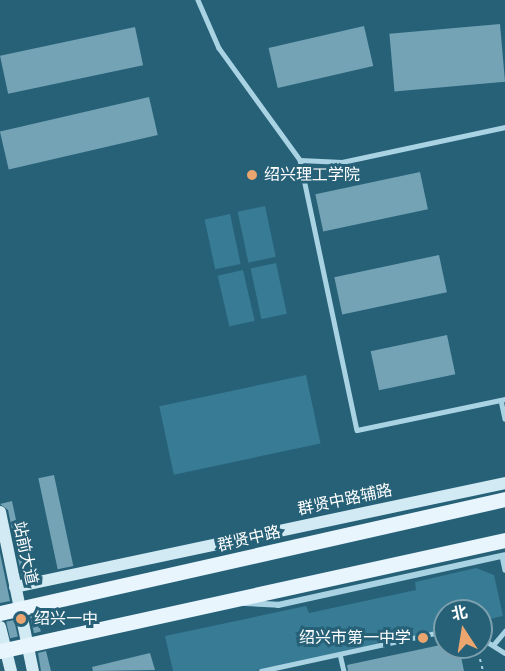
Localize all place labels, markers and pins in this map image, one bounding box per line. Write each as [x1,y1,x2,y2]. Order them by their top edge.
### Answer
place label: 绍兴理工学院 [264,165,360,185]
marker: 绍兴理工学院 [245,168,259,182]
place label: 绍兴一中 [34,609,98,629]
marker: 绍兴一中 [12,610,30,628]
place label: 绍兴市第一中学 [299,628,411,648]
marker: 绍兴市第一中学 [416,631,430,645]

